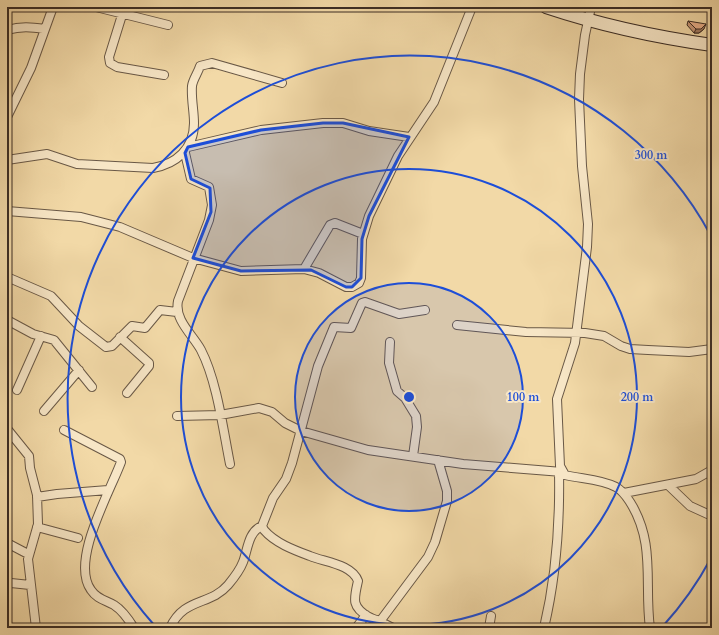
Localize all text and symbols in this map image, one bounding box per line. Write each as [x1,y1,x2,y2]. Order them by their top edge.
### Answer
text: 300 m [635,147,668,163]
text: 100 m [507,389,540,405]
text: 200 m [621,389,654,405]
centre of rings [402,390,416,404]

